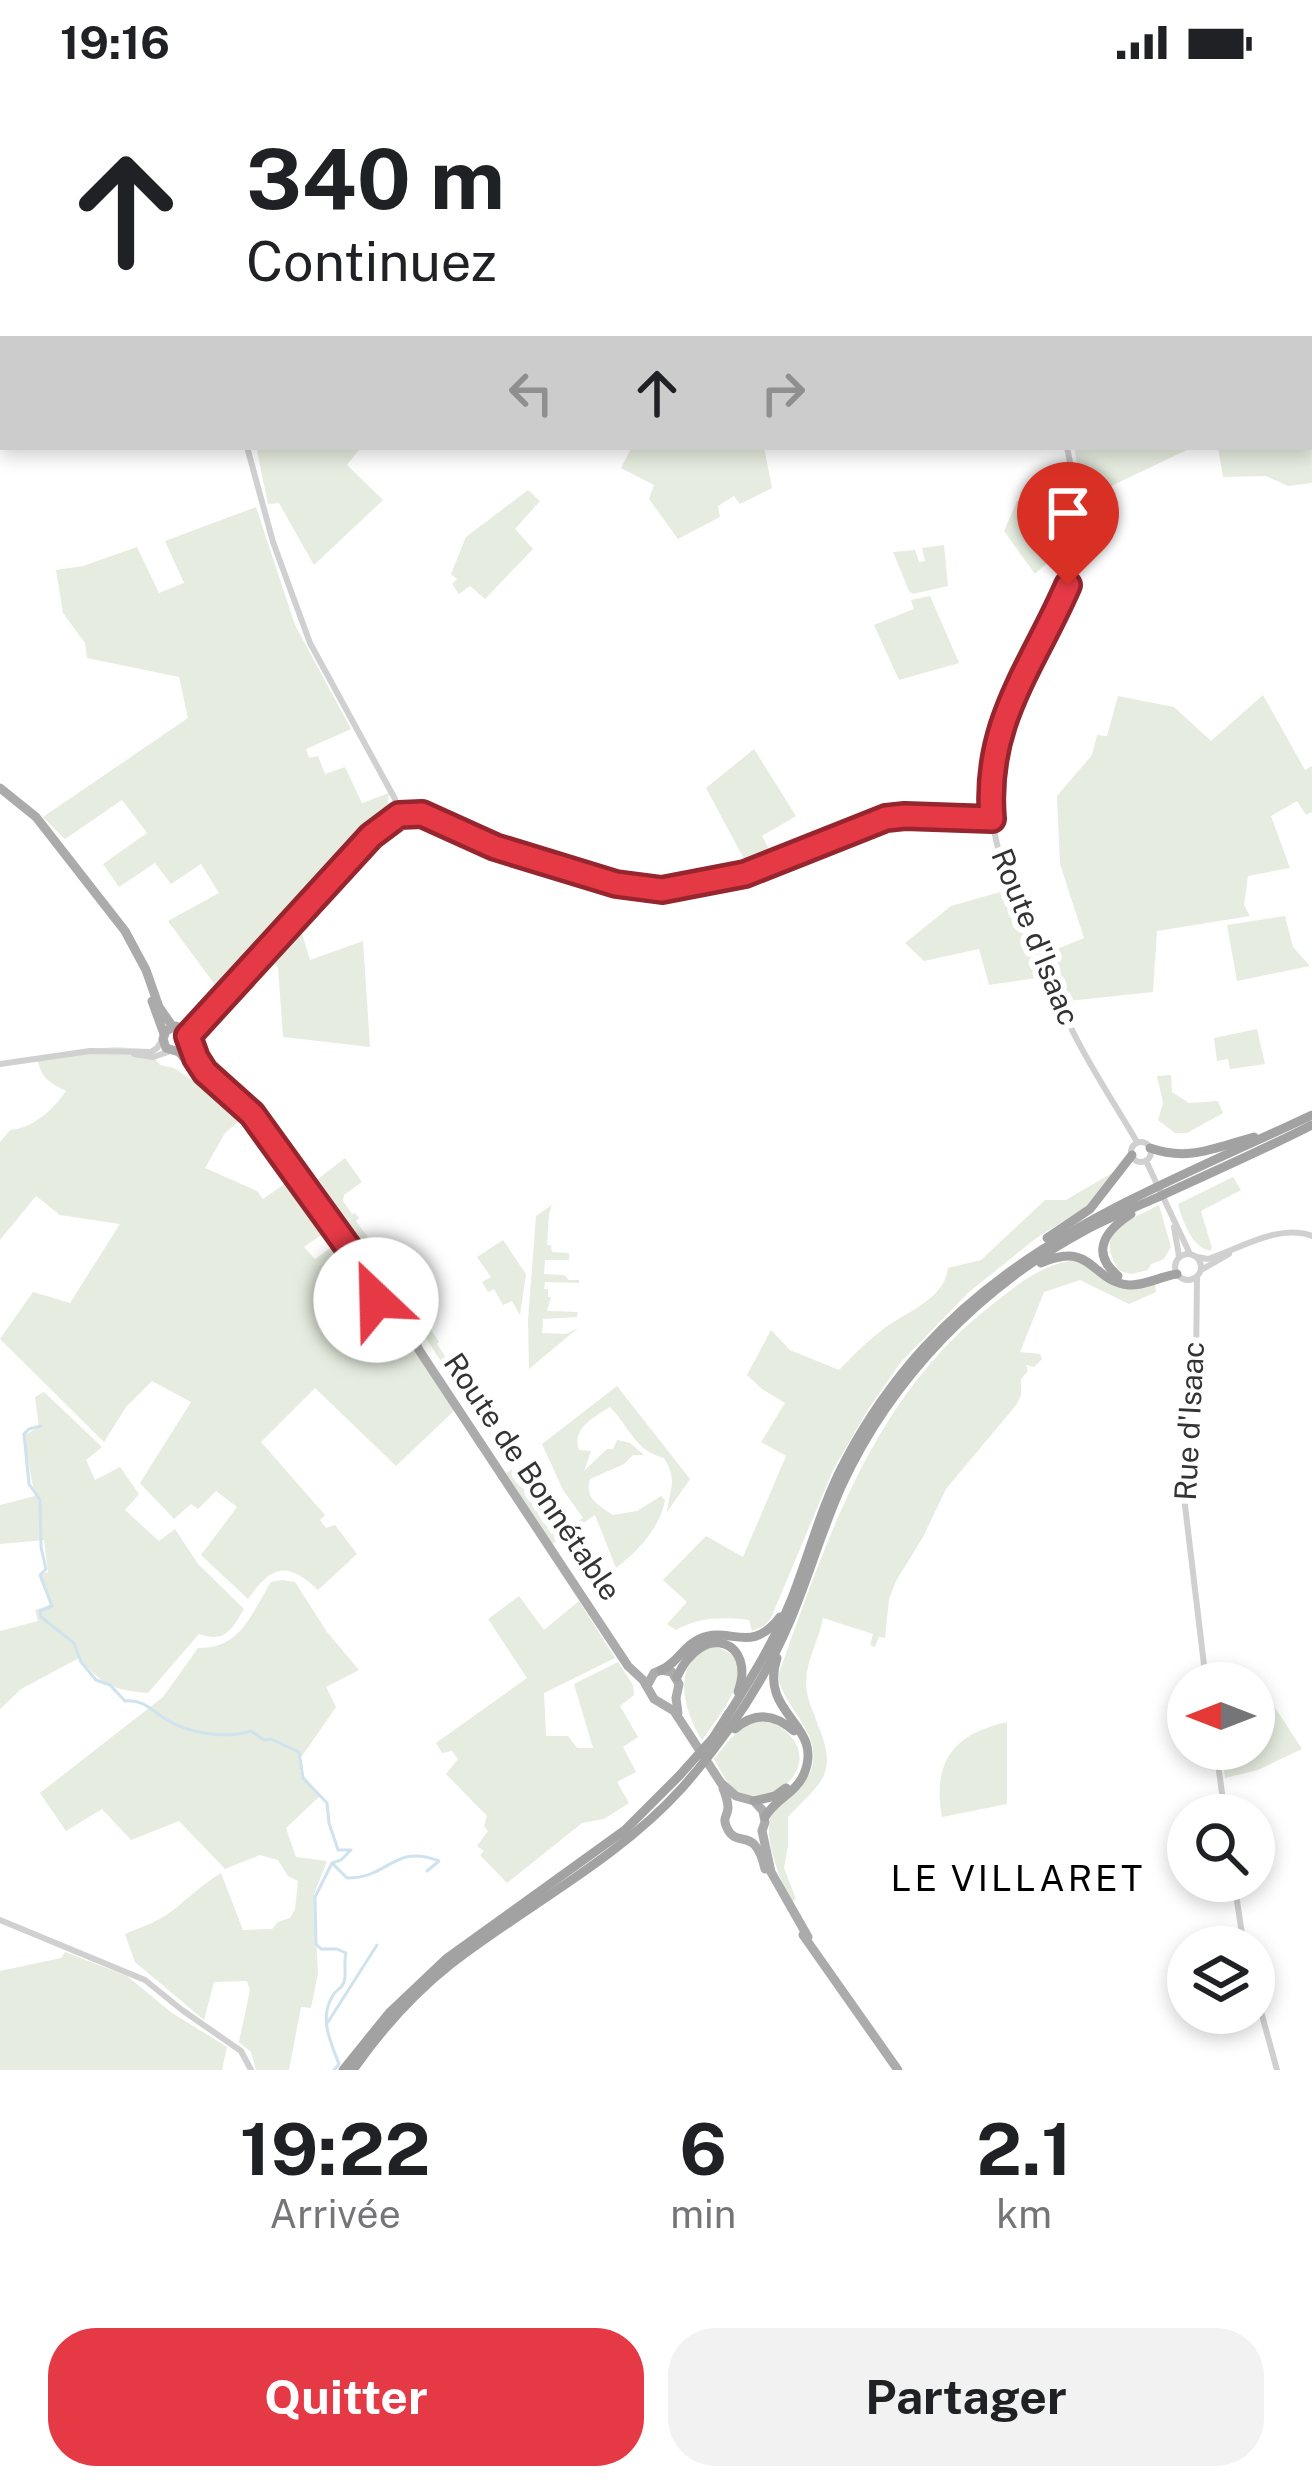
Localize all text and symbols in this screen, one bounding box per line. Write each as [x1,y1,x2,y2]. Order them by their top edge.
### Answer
text: 19:16 [60,16,170,69]
text: 340 m [246,129,505,228]
icon: ahead [48,132,204,288]
text: Continuez [246,230,497,293]
icon: left [498,360,564,426]
icon: ahead [624,360,690,426]
icon: right [750,360,816,426]
pin [1017,462,1119,585]
icon: arrive [1035,480,1101,546]
street label: Route d'Isaac [984,843,1088,1030]
position arrow [313,1237,439,1363]
street label: Rue d'Isaac [1167,1340,1211,1501]
street label: Route de Bonnétable [437,1346,629,1607]
north arrow [1167,1662,1275,1770]
map controls [1167,1662,1275,2034]
button: search [1167,1794,1275,1902]
district label: LE VILLARET [891,1857,1145,1899]
button: layers [1167,1926,1275,2034]
text: 19:22 [240,2107,430,2191]
text: 6 [680,2107,727,2191]
text: 2.1 [976,2107,1072,2191]
text: Arrivée [269,2191,401,2237]
text: min [670,2191,736,2237]
text: km [996,2191,1052,2237]
button: Quitter [48,2328,644,2466]
button: Partager [668,2328,1264,2466]

